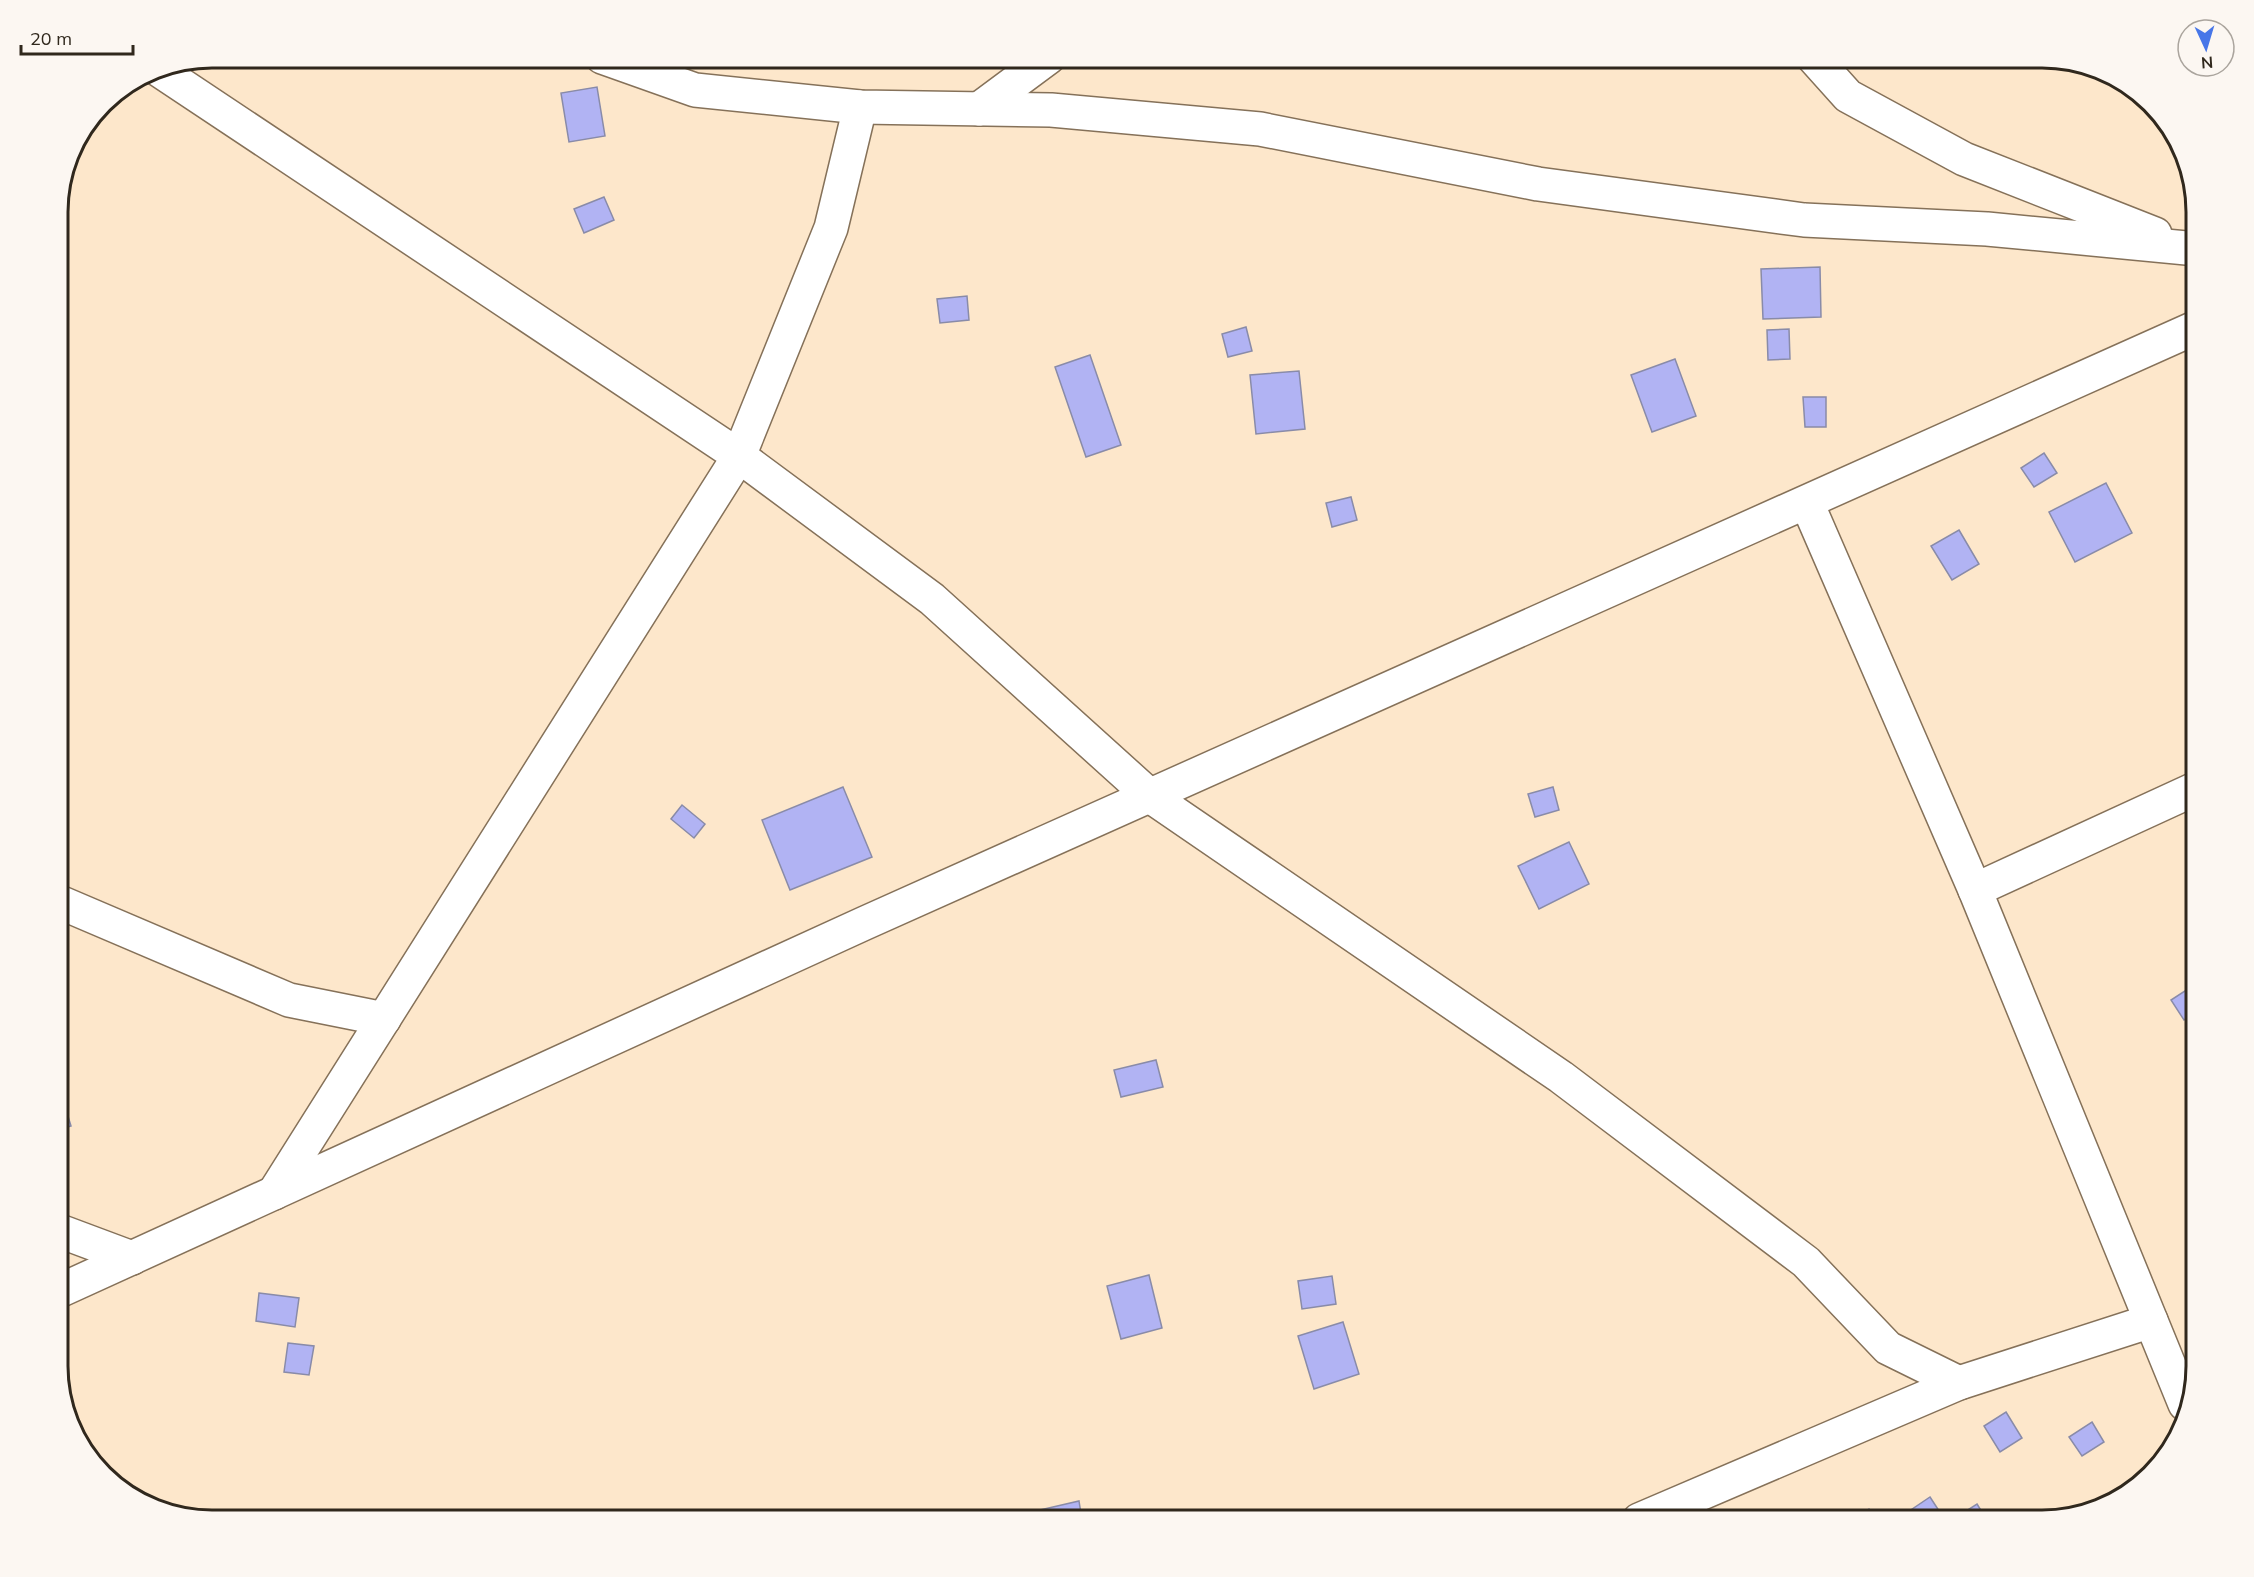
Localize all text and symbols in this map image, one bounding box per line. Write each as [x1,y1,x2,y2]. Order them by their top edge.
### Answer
scale bar [21,18,134,56]
north arrow [2176,18,2236,78]
text: 20 m [30,27,72,50]
text: N [2200,53,2214,73]

